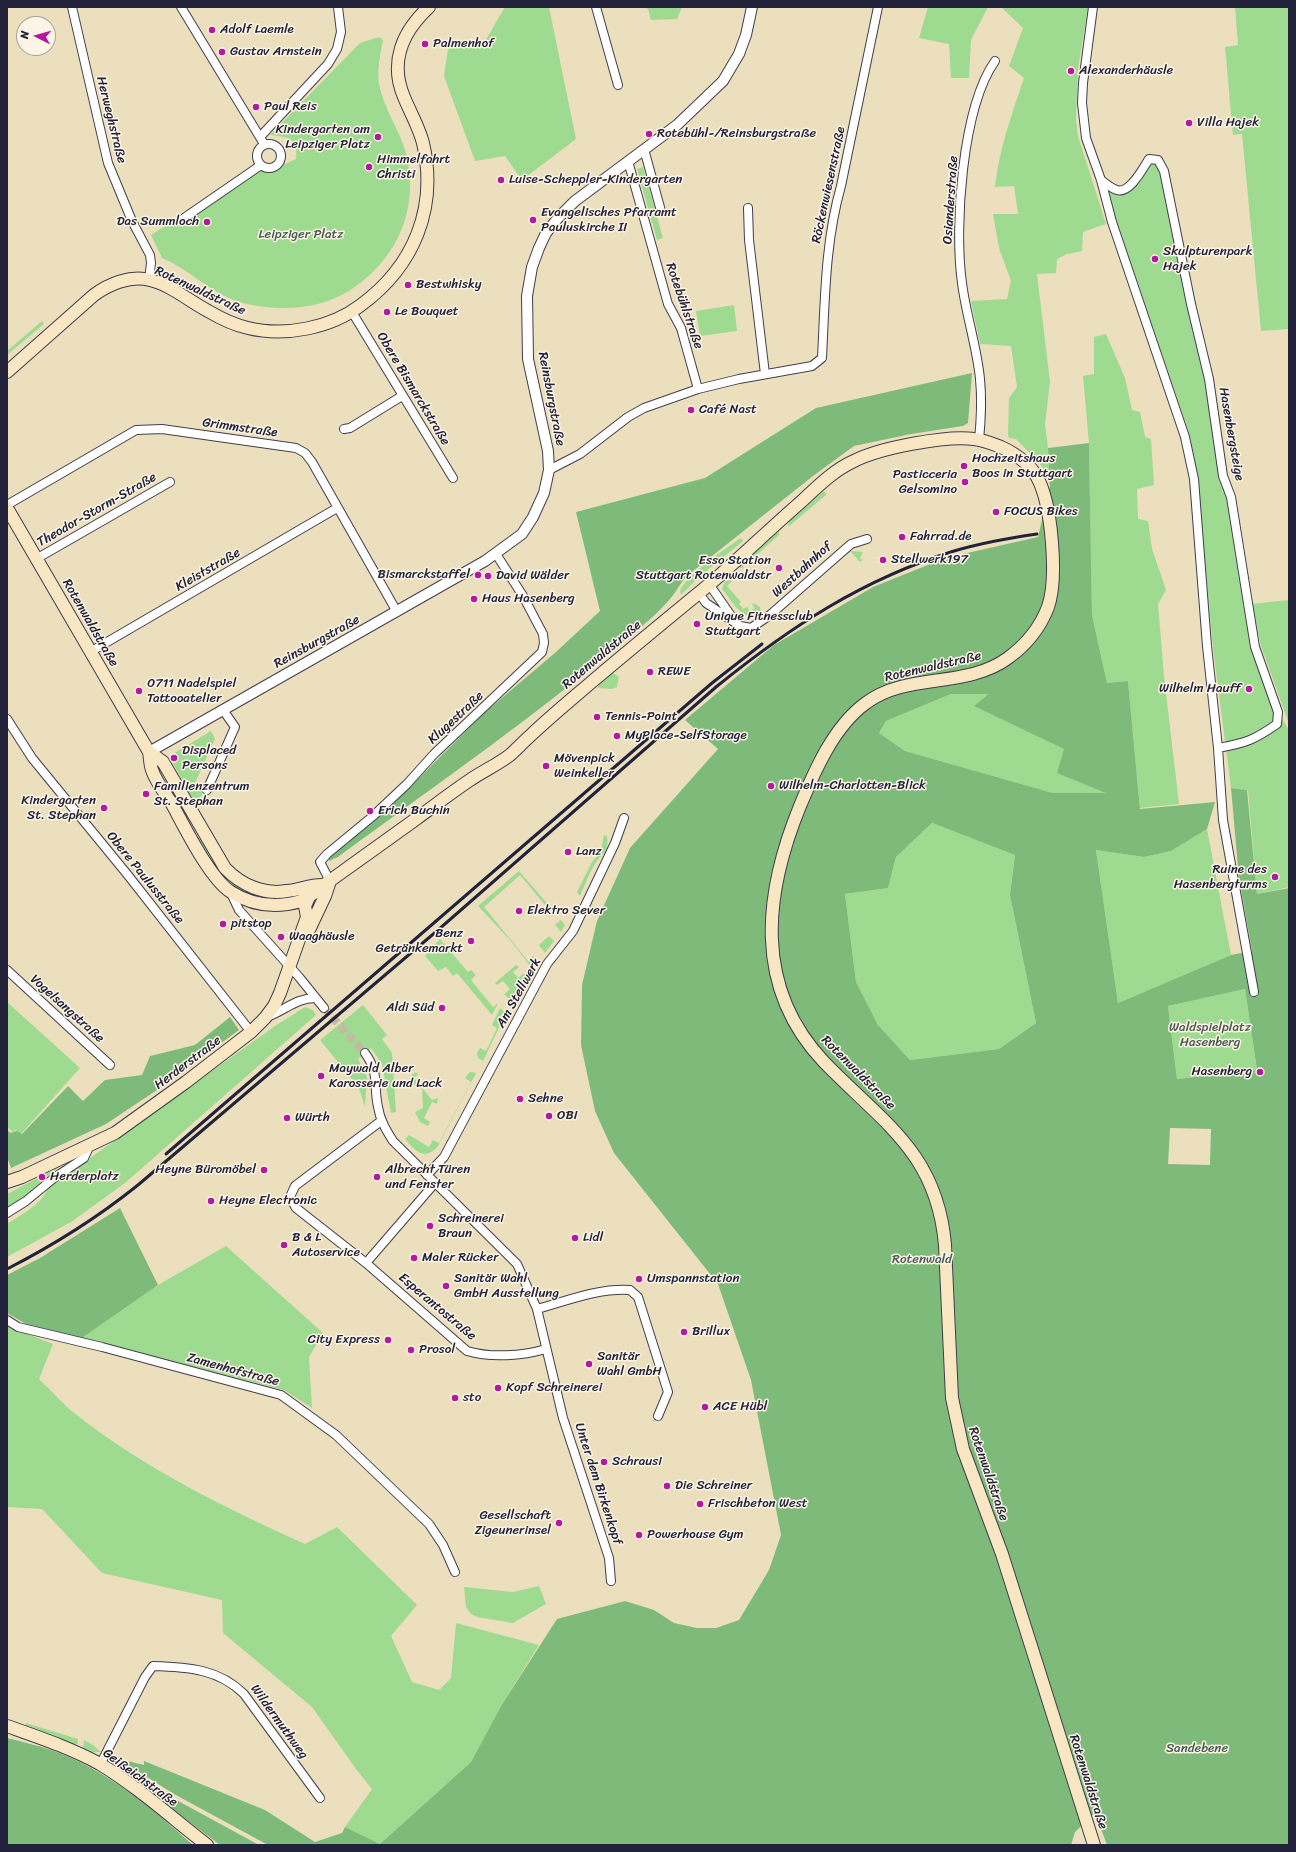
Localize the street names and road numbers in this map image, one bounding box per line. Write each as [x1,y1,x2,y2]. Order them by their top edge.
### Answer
street label: Herweghstraße [93,75,129,165]
street label: Röckenwiesenstraße [809,125,849,245]
street label: Osianderstraße [940,155,962,245]
street label: Rotebühlstraße [662,261,706,351]
street label: Rotenwaldstraße [152,263,248,319]
street label: Obere Bismarckstraße [373,330,453,448]
street label: Reinsburgstraße [534,351,568,447]
street label: Hasenbergsteige [1215,386,1247,482]
street label: Grimmstraße [201,415,279,441]
street label: Theodor-Storm-Straße [35,469,159,551]
street label: Westbahnhof [769,539,835,601]
street label: Kleiststraße [173,545,243,595]
street label: Rotenwaldstraße [59,576,121,670]
street label: Reinsburgstraße [271,612,363,672]
street label: Rotenwaldstraße [559,617,645,693]
street label: Rotenwaldstraße [883,648,983,686]
street label: Klugestraße [425,688,487,748]
street label: Obere Paulusstraße [103,829,187,927]
street label: Am Stellwerk [493,955,545,1031]
street label: Vogelsangstraße [27,972,107,1046]
street label: Herderstraße [152,1033,224,1093]
street label: Rotenwaldstraße [818,1033,898,1113]
street label: Esperantostraße [395,1270,479,1344]
street label: Zamenhofstraße [185,1350,281,1390]
street label: Unter dem Birkenkopf [571,1421,625,1547]
street label: Rotenwaldstraße [965,1425,1011,1523]
street label: Wildermuthweg [247,1682,311,1762]
street label: Rotenwaldstraße [1065,1733,1111,1831]
street label: Geißeichstraße [100,1746,180,1810]

